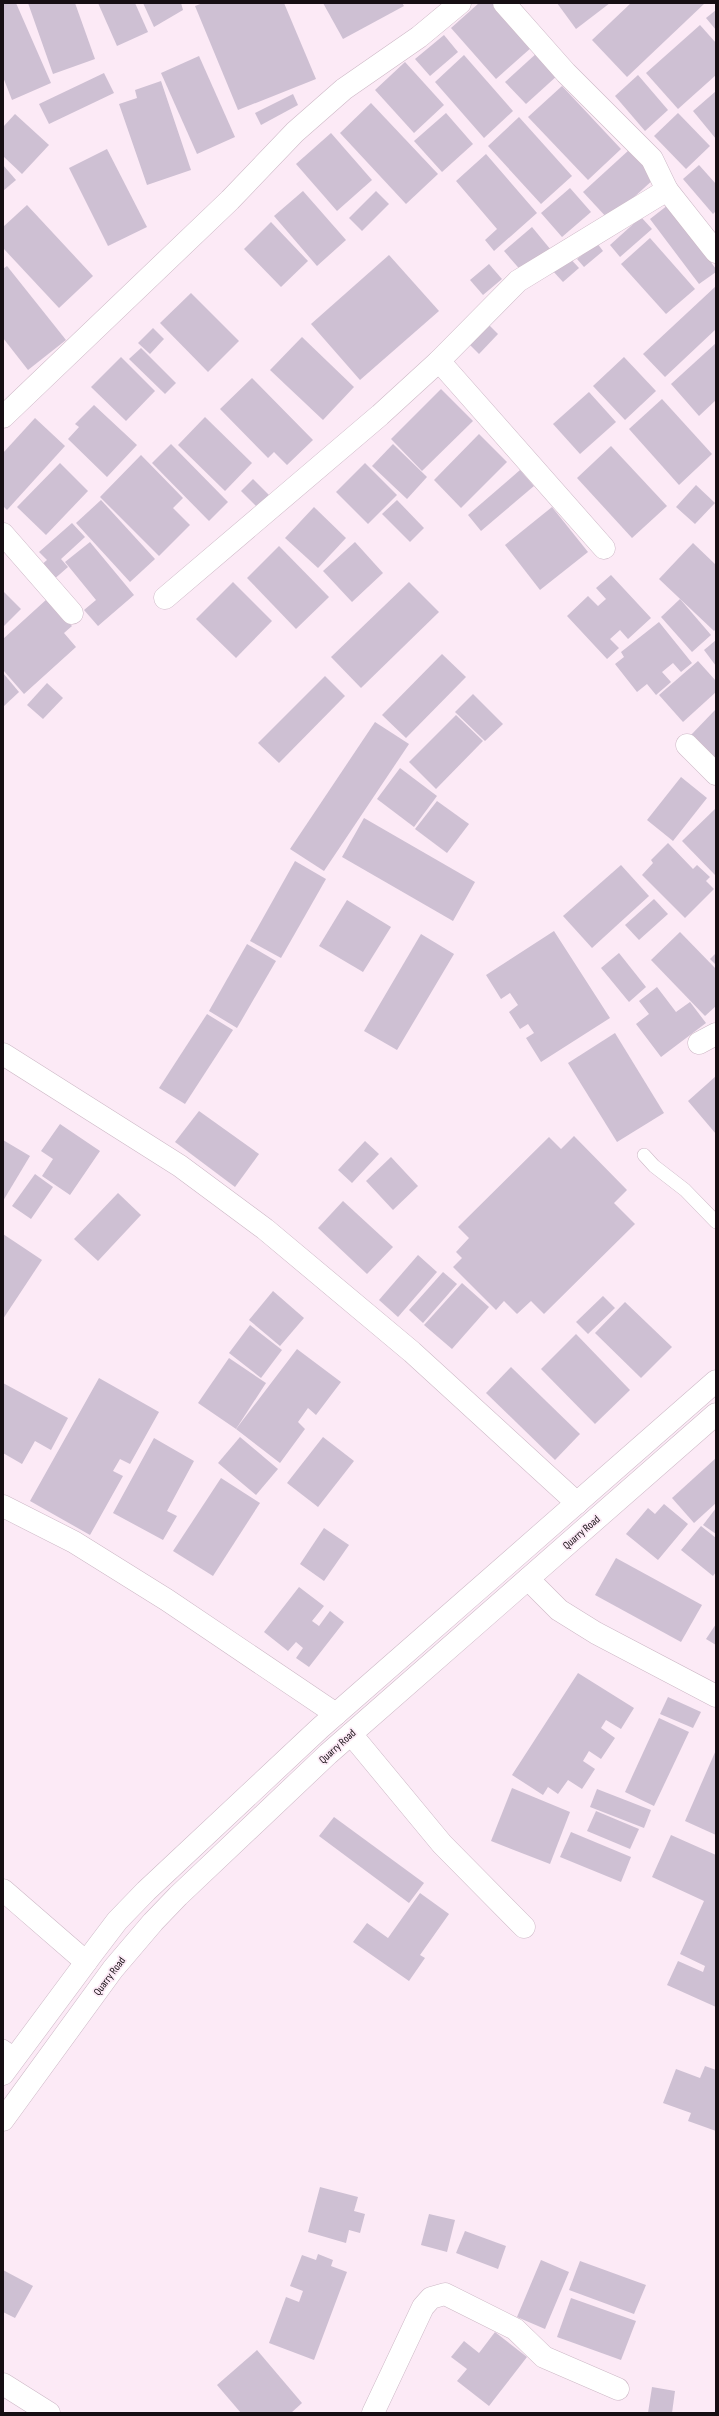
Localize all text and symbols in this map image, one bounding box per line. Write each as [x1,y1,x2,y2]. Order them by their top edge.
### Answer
street label: Quarry Road [560,1512,603,1552]
street label: Quarry Road [316,1726,359,1766]
street label: Quarry Road [91,1954,128,1998]

